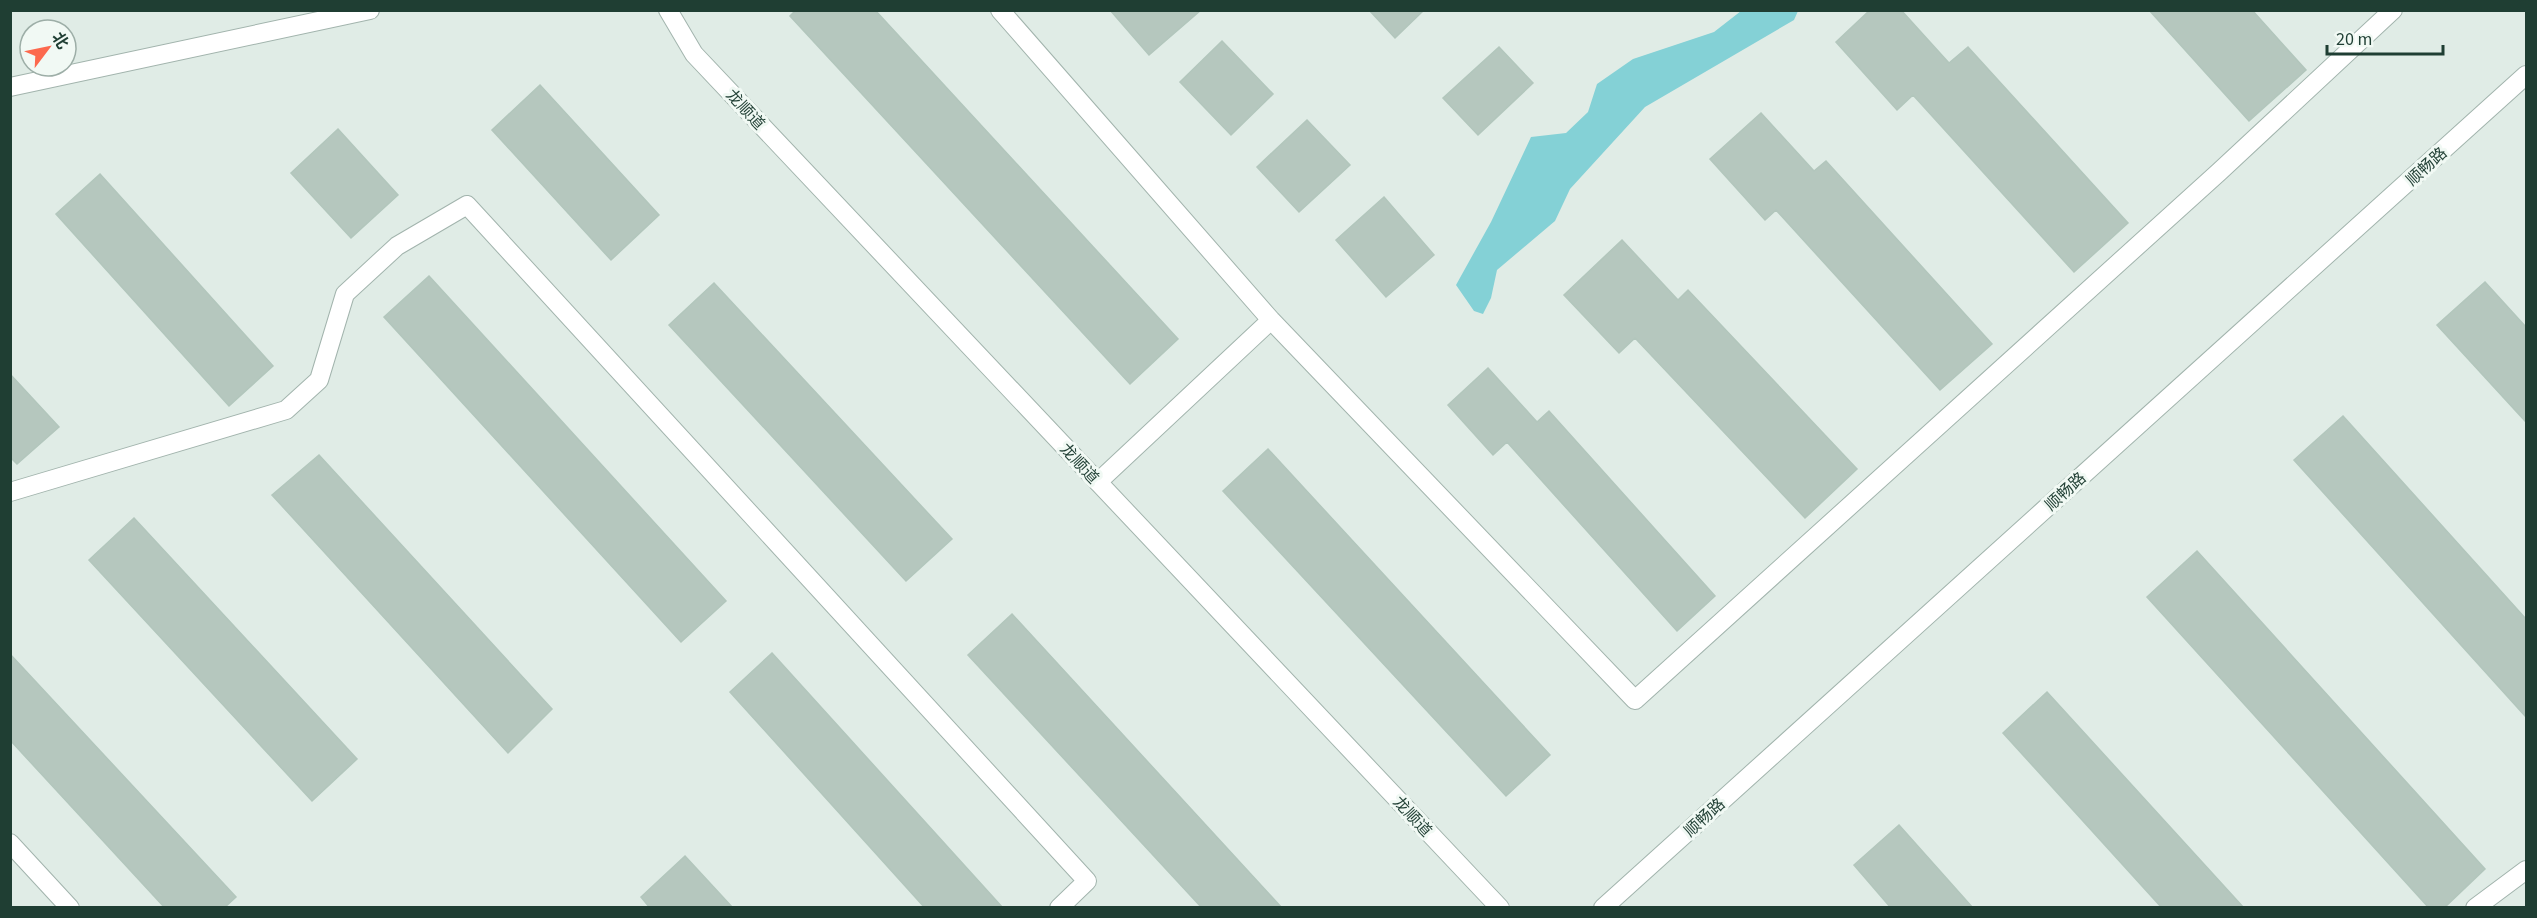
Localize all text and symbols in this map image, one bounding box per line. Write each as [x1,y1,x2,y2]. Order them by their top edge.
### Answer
north arrow [18,18,78,78]
scale bar [2327,18,2442,56]
text: 20 m [2336,27,2372,52]
text: 北 [46,28,73,53]
street label: 龙顺道 [721,85,770,135]
street label: 顺畅路 [2401,143,2452,191]
street label: 龙顺道 [1055,439,1104,489]
street label: 顺畅路 [2040,468,2091,516]
street label: 龙顺道 [1388,792,1437,842]
street label: 顺畅路 [1679,794,1730,842]

